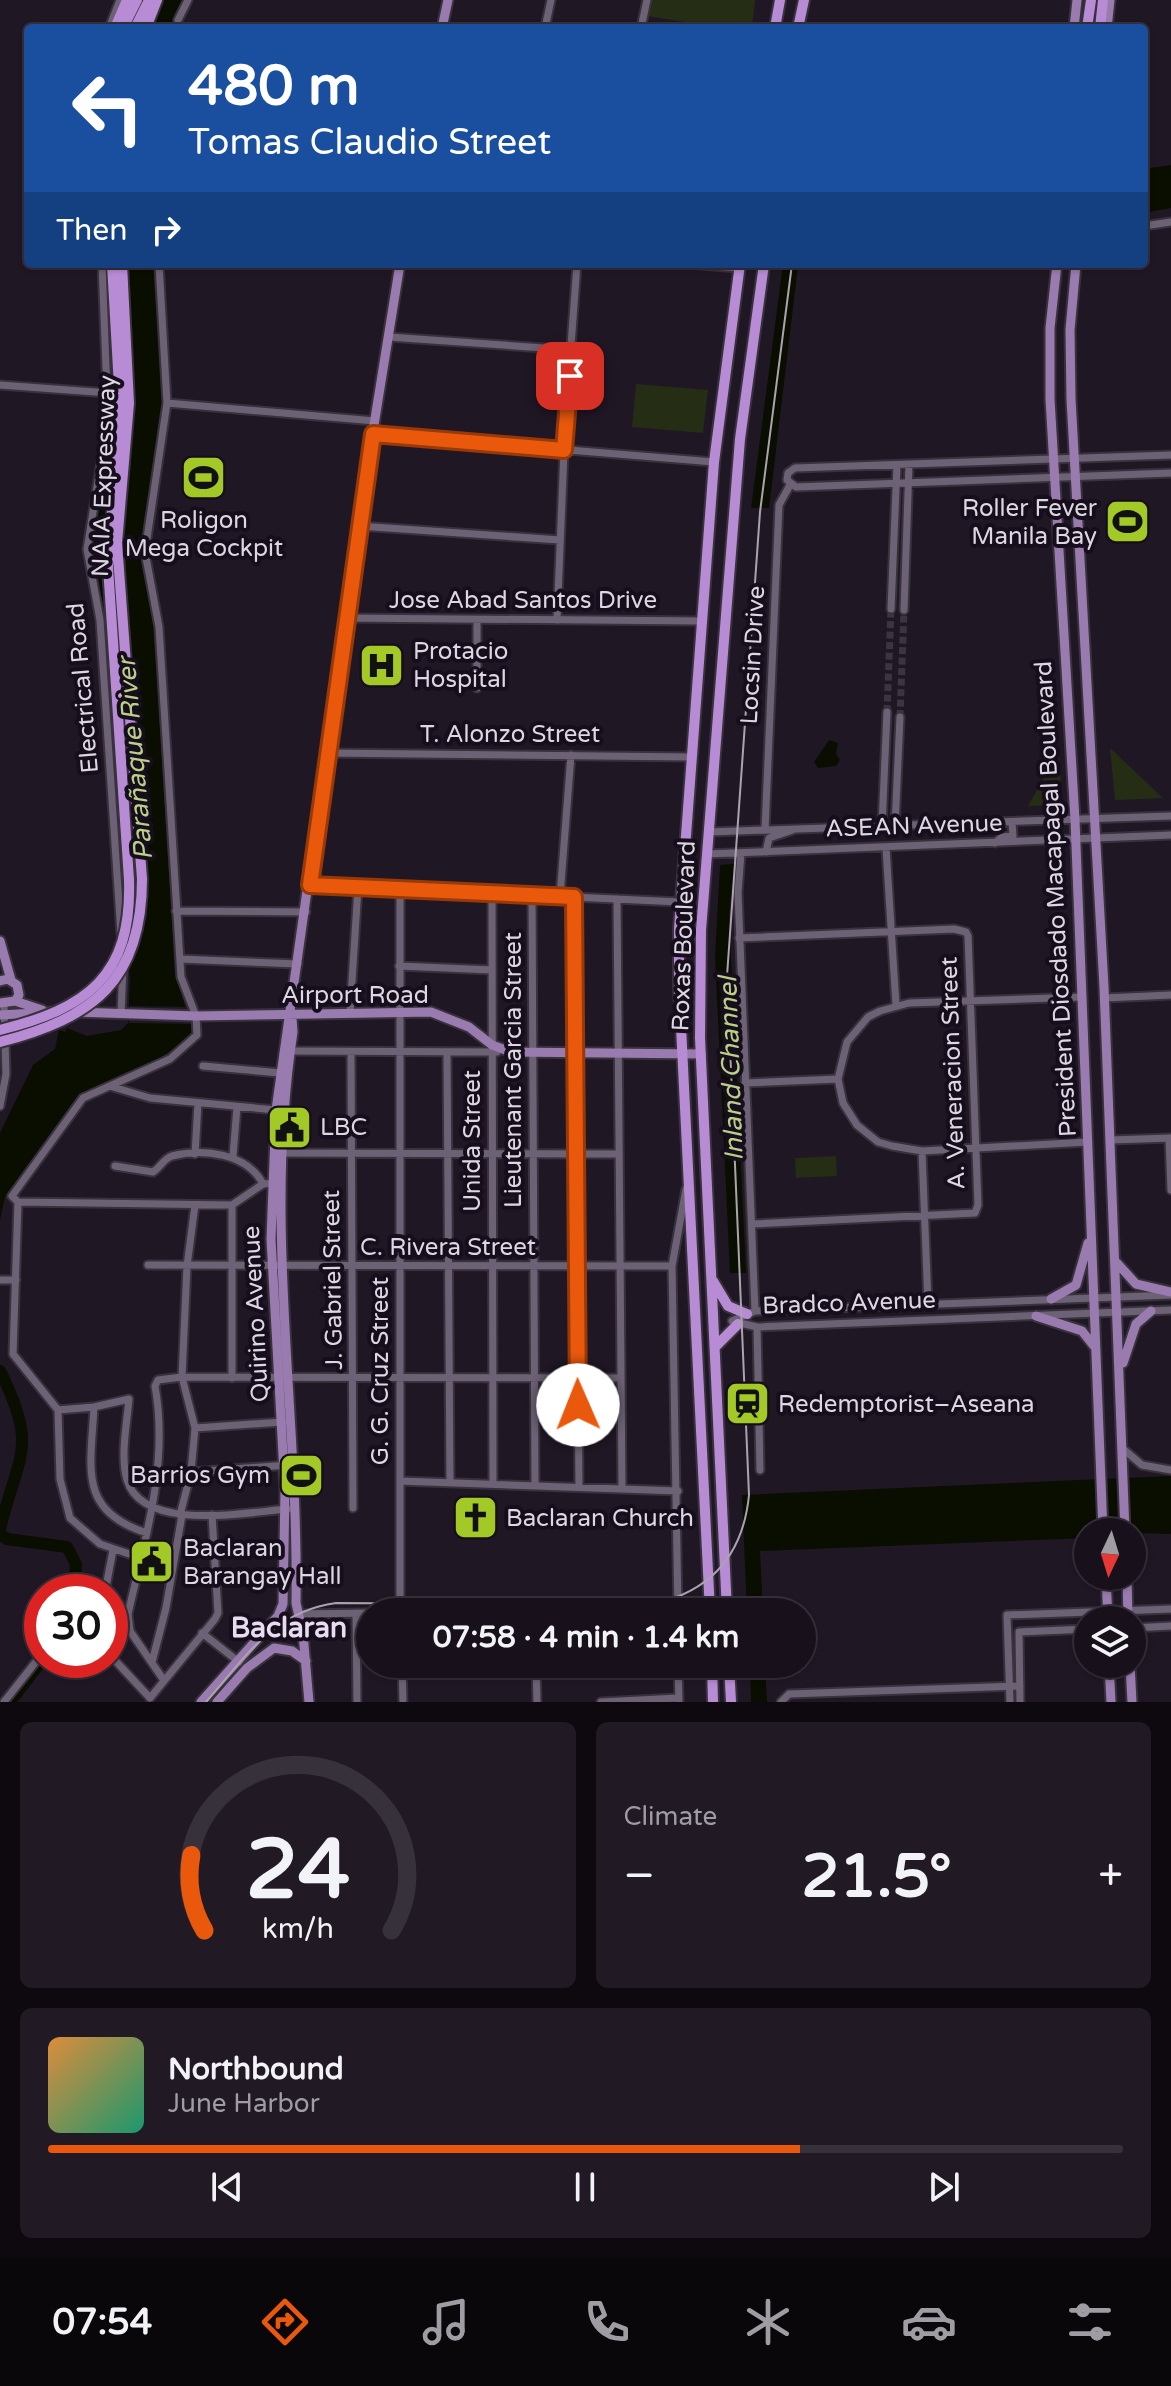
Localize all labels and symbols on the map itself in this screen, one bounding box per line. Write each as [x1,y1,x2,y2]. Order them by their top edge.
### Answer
pin [536,342,604,410]
street label: NAIA Expressway [86,374,122,577]
sports icon: Roligon Mega Cockpit [180,454,228,502]
place label: Roller Fever Manila Bay [962,494,1098,551]
sports icon: Roller Fever Manila Bay [1104,498,1152,546]
place label: Roligon Mega Cockpit [125,506,283,563]
street label: Locsin Drive [735,585,771,725]
street label: Jose Abad Santos Drive [389,586,657,615]
street label: Electrical Road [61,602,105,774]
place label: Protacio Hospital [413,637,508,694]
hospital icon: Protacio Hospital [358,641,406,689]
water label: Parañaque River [110,653,159,862]
street label: President Diosdado Macapagal Boulevard [1029,660,1083,1138]
street label: T. Alonzo Street [420,720,600,749]
street label: ASEAN Avenue [825,808,1003,844]
street label: Roxas Boulevard [666,840,702,1032]
street label: Lieutenant Garcia Street [499,932,528,1208]
street label: A. Veneracion Street [934,956,972,1190]
water label: Inland Channel [712,973,750,1162]
street label: Airport Road [281,981,429,1010]
street label: Unida Street [458,1070,487,1212]
public building icon: LBC [265,1103,313,1151]
place label: LBC [320,1113,367,1142]
street label: J. Gabriel Street [317,1190,349,1370]
street label: Quirino Avenue [237,1225,275,1403]
street label: C. Rivera Street [360,1233,536,1262]
street label: G. G. Cruz Street [366,1277,395,1465]
street label: Bradco Avenue [762,1285,936,1321]
position arrow [536,1363,620,1447]
station icon: Redemptorist–Aseana [723,1380,771,1428]
place label: Redemptorist–Aseana [778,1390,1035,1419]
sports icon: Barrios Gym [277,1451,325,1499]
place label: Barrios Gym [130,1461,270,1490]
church icon: Baclaran Church [451,1494,499,1542]
place label: Baclaran Church [506,1504,694,1533]
north arrow [1074,1518,1146,1590]
place label: Baclaran Barangay Hall [183,1534,342,1591]
public building icon: Baclaran Barangay Hall [128,1538,176,1586]
speed limit sign: 30 [24,1574,128,1678]
district label: Baclaran [231,1611,347,1645]

